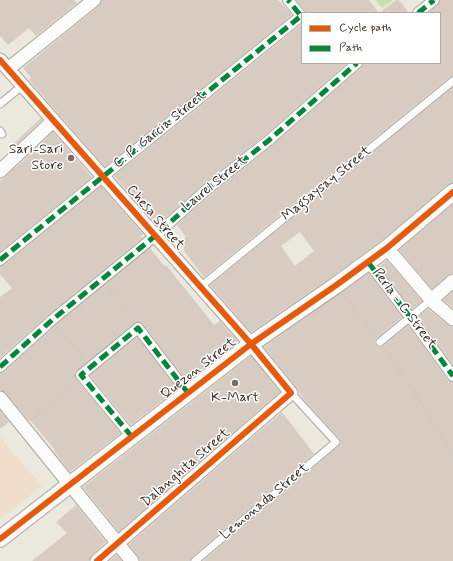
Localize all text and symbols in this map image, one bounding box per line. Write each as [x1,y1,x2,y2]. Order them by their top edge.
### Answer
legend [301,12,441,64]
text: Cycle path [339,20,391,36]
text: Path [339,40,362,56]
street label: C. P. Garcia Street [110,87,210,173]
place label: Sari-Sari Store [9,142,63,174]
street label: Magsaysay Street [279,143,375,225]
marker: Sari-Sari Store [66,153,76,163]
street label: Laurel Street [179,153,251,215]
street label: Chesa Street [122,182,188,254]
street label: Perla - C Street [368,265,440,353]
street label: Quezon Street [158,334,240,404]
marker: K-Mart [230,378,240,388]
place label: K-Mart [211,390,259,406]
street label: Dalanghita Street [138,425,234,511]
street label: Lemonada Street [217,460,313,544]

